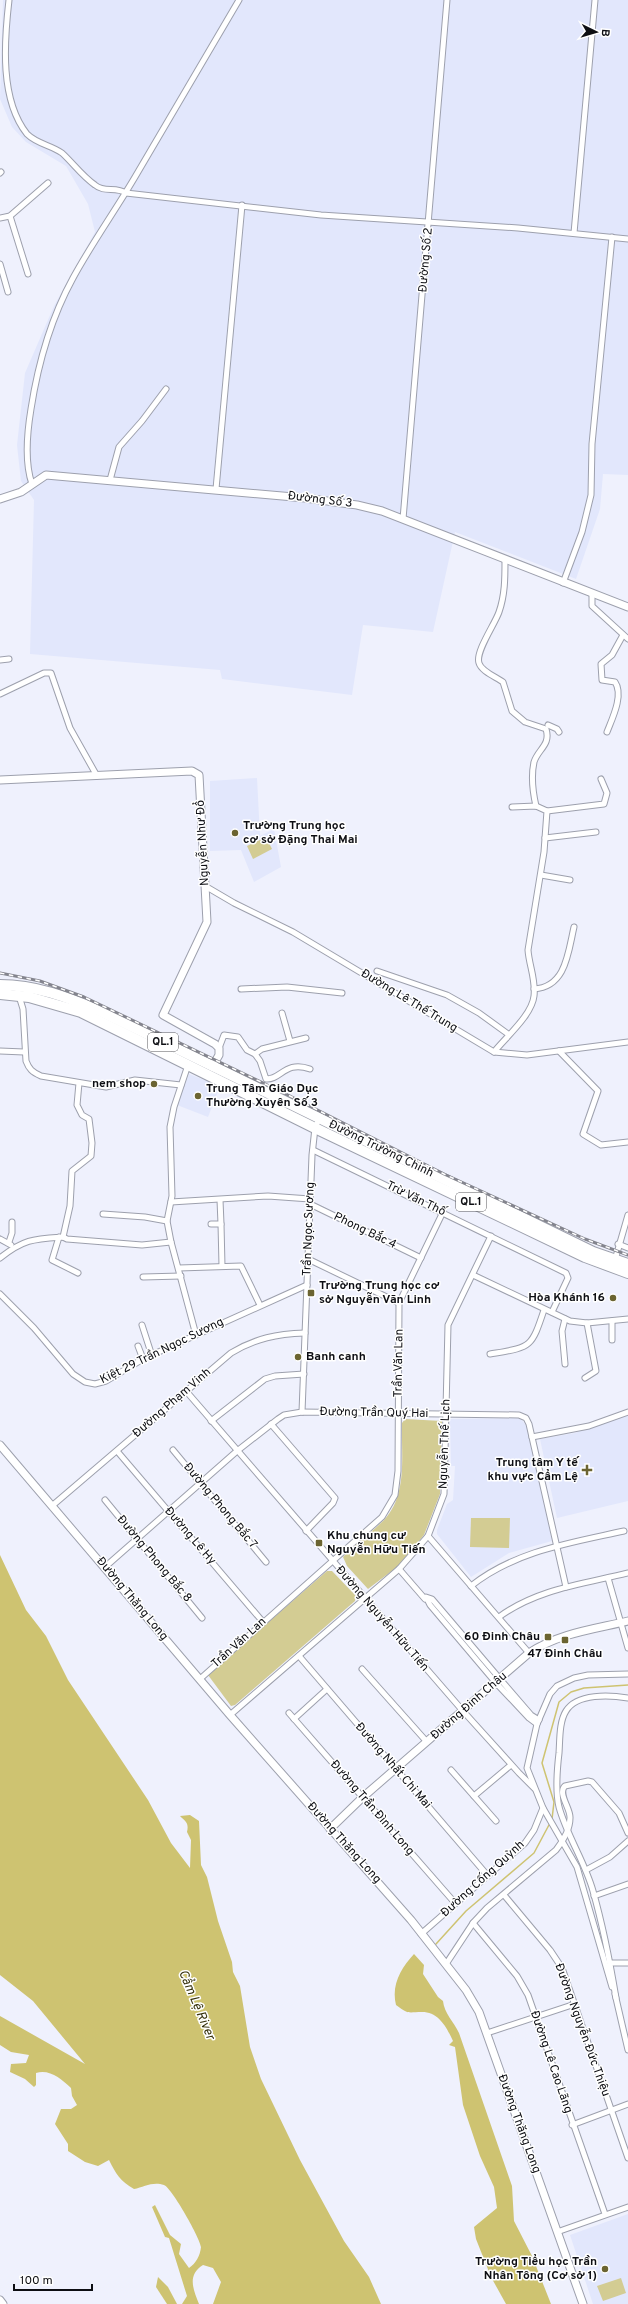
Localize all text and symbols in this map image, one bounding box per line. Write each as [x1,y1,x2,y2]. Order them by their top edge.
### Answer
north arrow [576,12,616,52]
text: B [598,28,612,37]
street label: Đường Số 2 [415,227,437,293]
street label: Đường Số 3 [287,488,353,512]
street label: Nguyễn Như Đổ [193,799,213,886]
place label: Trường Trung học cơ sở Đặng Thai Mai [243,818,358,848]
marker: Trường Trung học cơ sở Đặng Thai Mai [230,828,240,838]
street label: Đường Lê Thế Trung [358,966,460,1036]
road number: QL.1 [148,1033,178,1051]
place label: nem shop [92,1076,146,1092]
marker: nem shop [149,1079,159,1089]
place label: Trung Tâm Giáo Dục Thường Xuyên Số 3 [206,1081,319,1111]
marker: Trung Tâm Giáo Dục Thường Xuyên Số 3 [193,1091,203,1101]
street label: Đường Trường Chinh [326,1117,436,1181]
street label: Trừ Văn Thố [384,1178,450,1221]
street label: Trần Ngọc Sương [299,1182,319,1276]
road number: QL.1 [456,1193,486,1211]
street label: Phong Bắc 4 [331,1209,399,1253]
place label: Trường Trung học cơ sở Nguyễn Văn Linh [319,1278,440,1308]
marker: Trường Trung học cơ sở Nguyễn Văn Linh [306,1288,316,1298]
place label: Hòa Khánh 16 [528,1290,605,1306]
marker: Hòa Khánh 16 [608,1293,618,1303]
street label: Kiệt 29 Trần Ngọc Sương [97,1314,227,1388]
street label: Trần Văn Lan [390,1329,408,1397]
place label: Banh canh [306,1349,366,1365]
marker: Banh canh [293,1352,303,1362]
street label: Đường Phạm Vinh [129,1365,215,1441]
street label: Nguyễn Thế Lịch [435,1399,455,1489]
street label: Đường Trần Quý Hai [319,1404,429,1422]
place label: Trung tâm Y tế khu vực Cẩm Lệ [488,1455,580,1485]
street label: Đường Phong Bắc 7 [179,1460,261,1552]
marker: Trung tâm Y tế khu vực Cẩm Lệ [581,1464,593,1476]
street label: Đường Lê Hy [160,1504,220,1568]
street label: Đường Phong Bắc 8 [113,1512,195,1606]
place label: Khu chung cư Nguyễn Hữu Tiến [327,1528,426,1558]
marker: Khu chung cư Nguyễn Hữu Tiến [314,1538,324,1548]
street label: Đường Thăng Long [92,1554,172,1644]
street label: Đường Nguyễn Hữu Tiến [332,1563,432,1675]
street label: Trần Văn Lan [208,1614,270,1672]
place label: 60 Đinh Châu [464,1629,540,1645]
marker: 60 Đinh Châu [543,1632,553,1642]
marker: 47 Đinh Châu [560,1635,570,1645]
place label: 47 Đinh Châu [528,1646,602,1662]
street label: Đường Đinh Châu [427,1668,511,1744]
street label: Đường Nhất Chi Mai [351,1720,435,1812]
street label: Đường Trần Đình Long [326,1757,418,1859]
street label: Đường Thăng Long [303,1799,385,1887]
street label: Đường Cống Quỳnh [438,1837,528,1921]
street label: Đường Nguyễn Đức Thiệu [550,1961,614,2099]
water label: Cẩm Lệ River [174,1967,220,2043]
street label: Đường Lê Cao Lãng [526,2009,576,2115]
street label: Đường Thăng Long [494,2072,544,2176]
place label: Trường Tiểu học Trần Nhân Tông (Cơ sở 1) [475,2254,597,2284]
marker: Trường Tiểu học Trần Nhân Tông (Cơ sở 1) [600,2264,610,2274]
scale bar [14,2266,92,2292]
text: 100 m [20,2273,53,2289]

